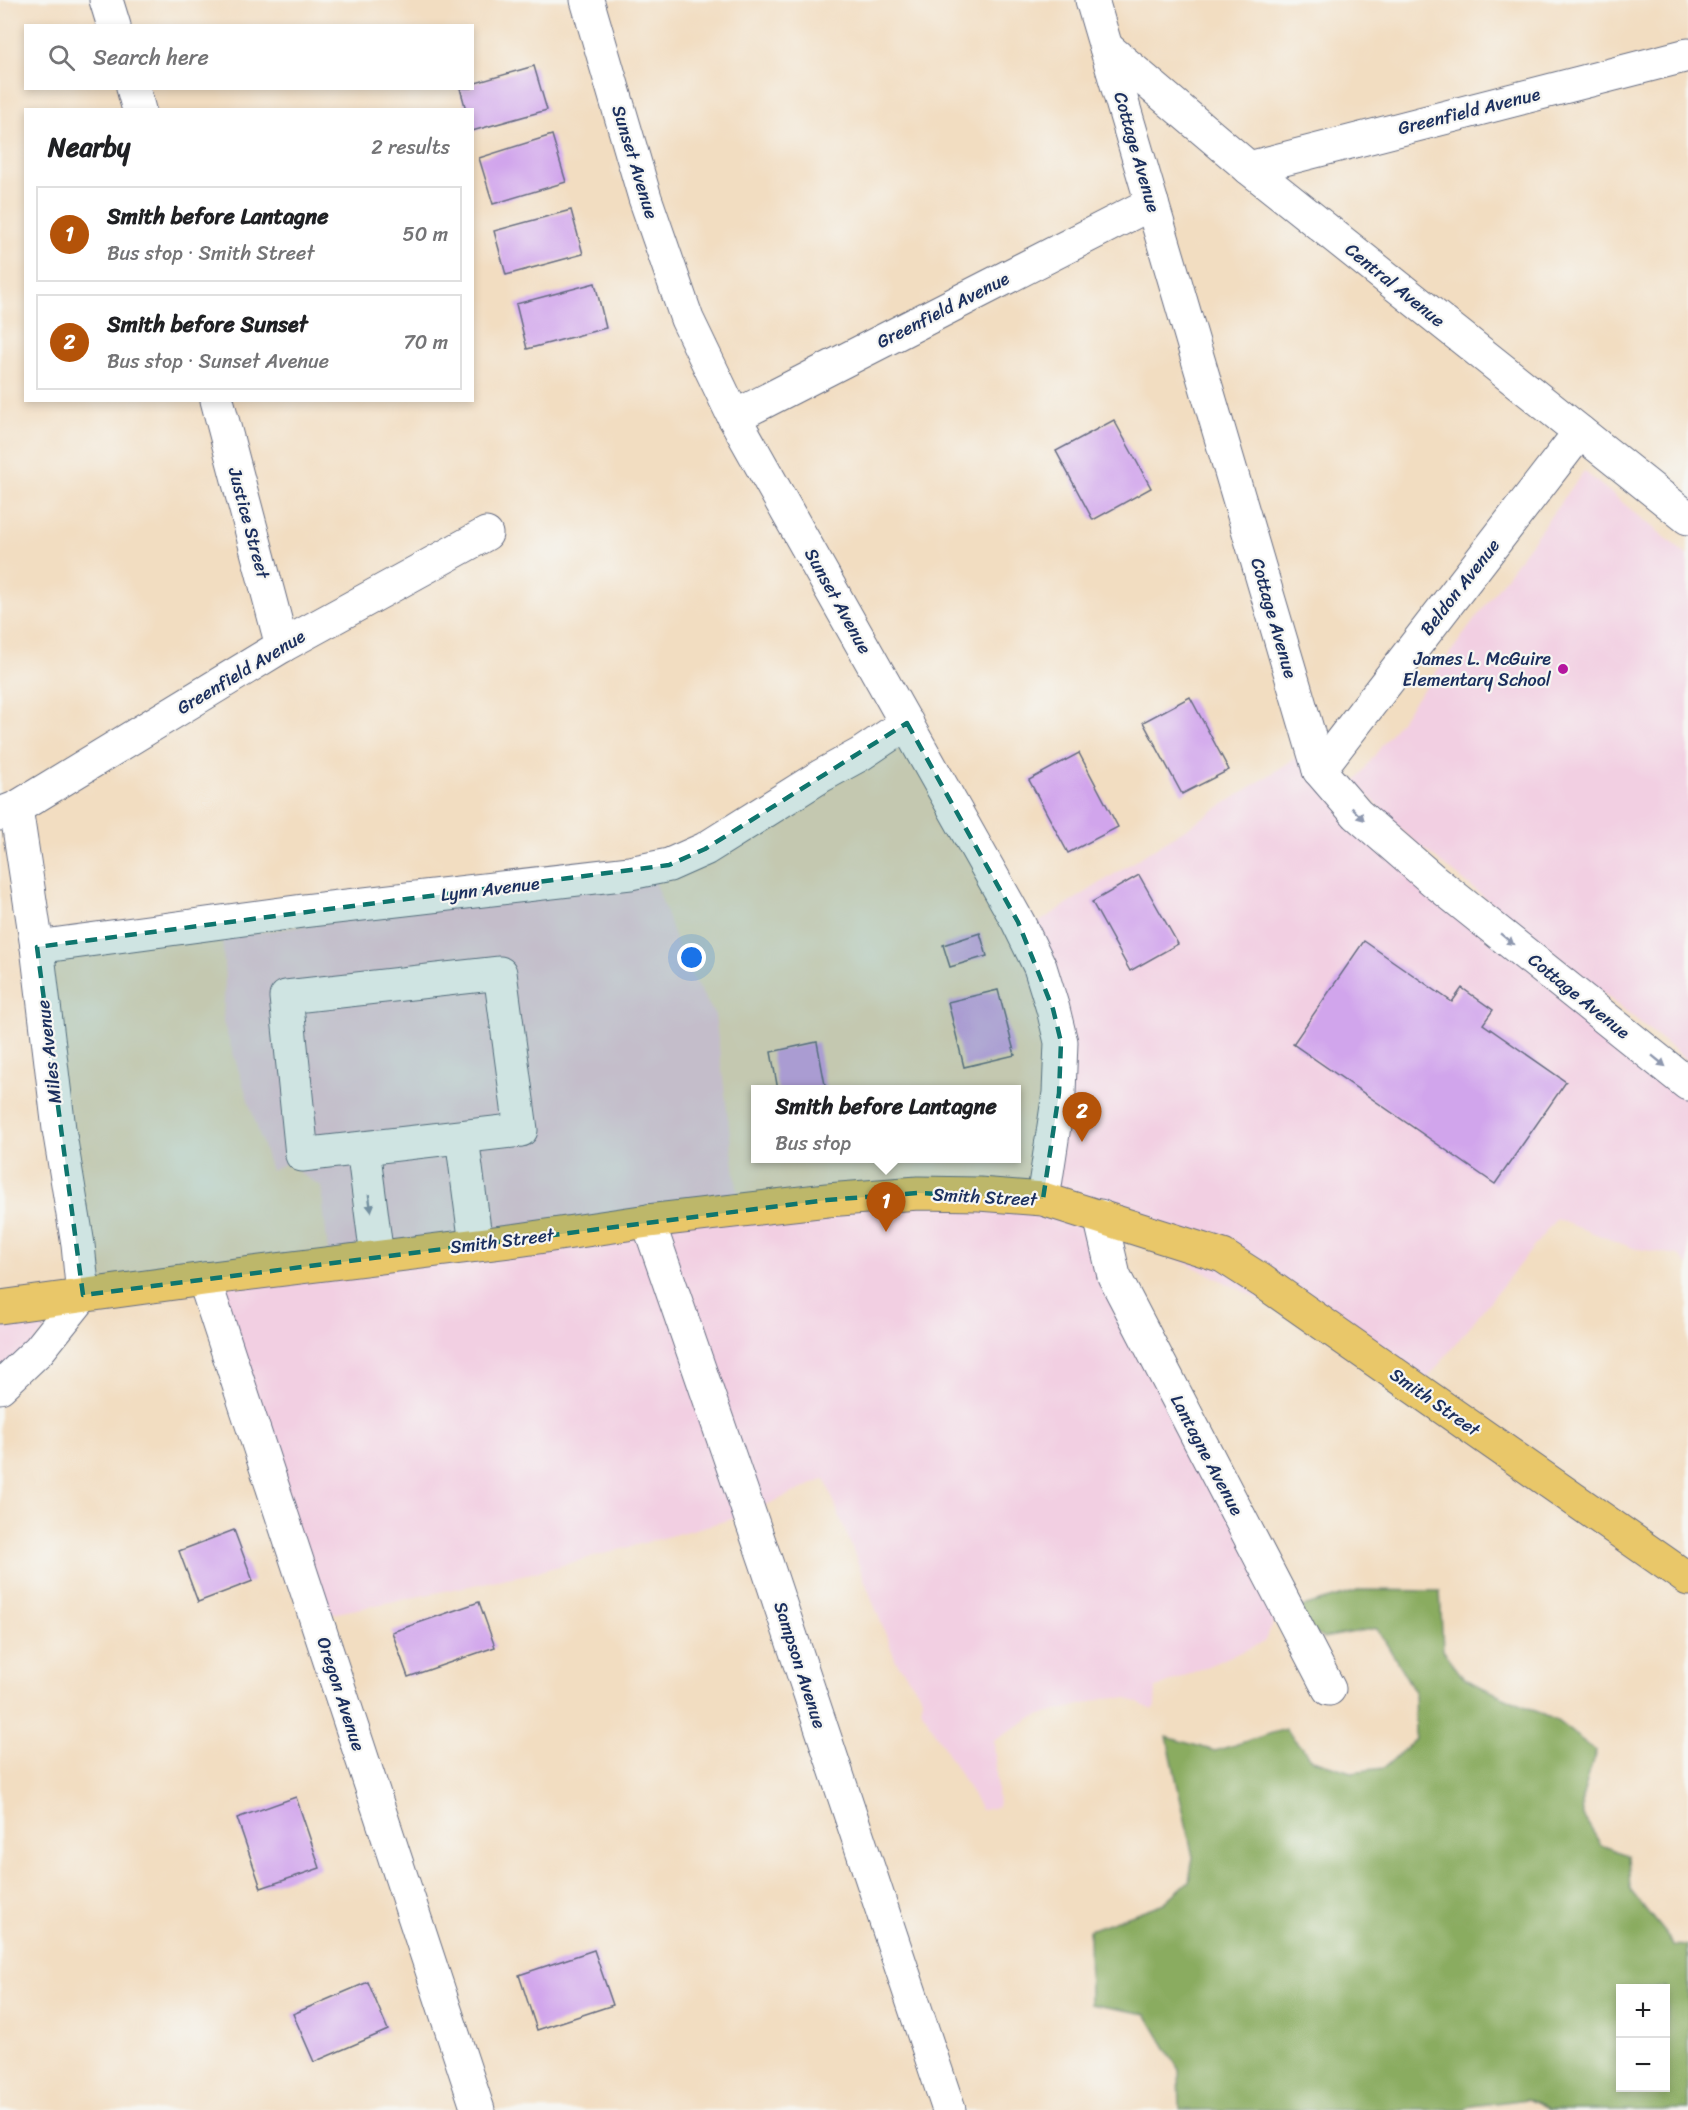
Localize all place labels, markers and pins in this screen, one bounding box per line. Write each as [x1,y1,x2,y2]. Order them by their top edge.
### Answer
place label: James L. McGuire Elementary School [1402,643,1552,696]
marker: James L. McGuire Elementary School [1556,662,1570,676]
pin: 2 [1062,1092,1102,1142]
pin: 1 [866,1182,906,1232]

